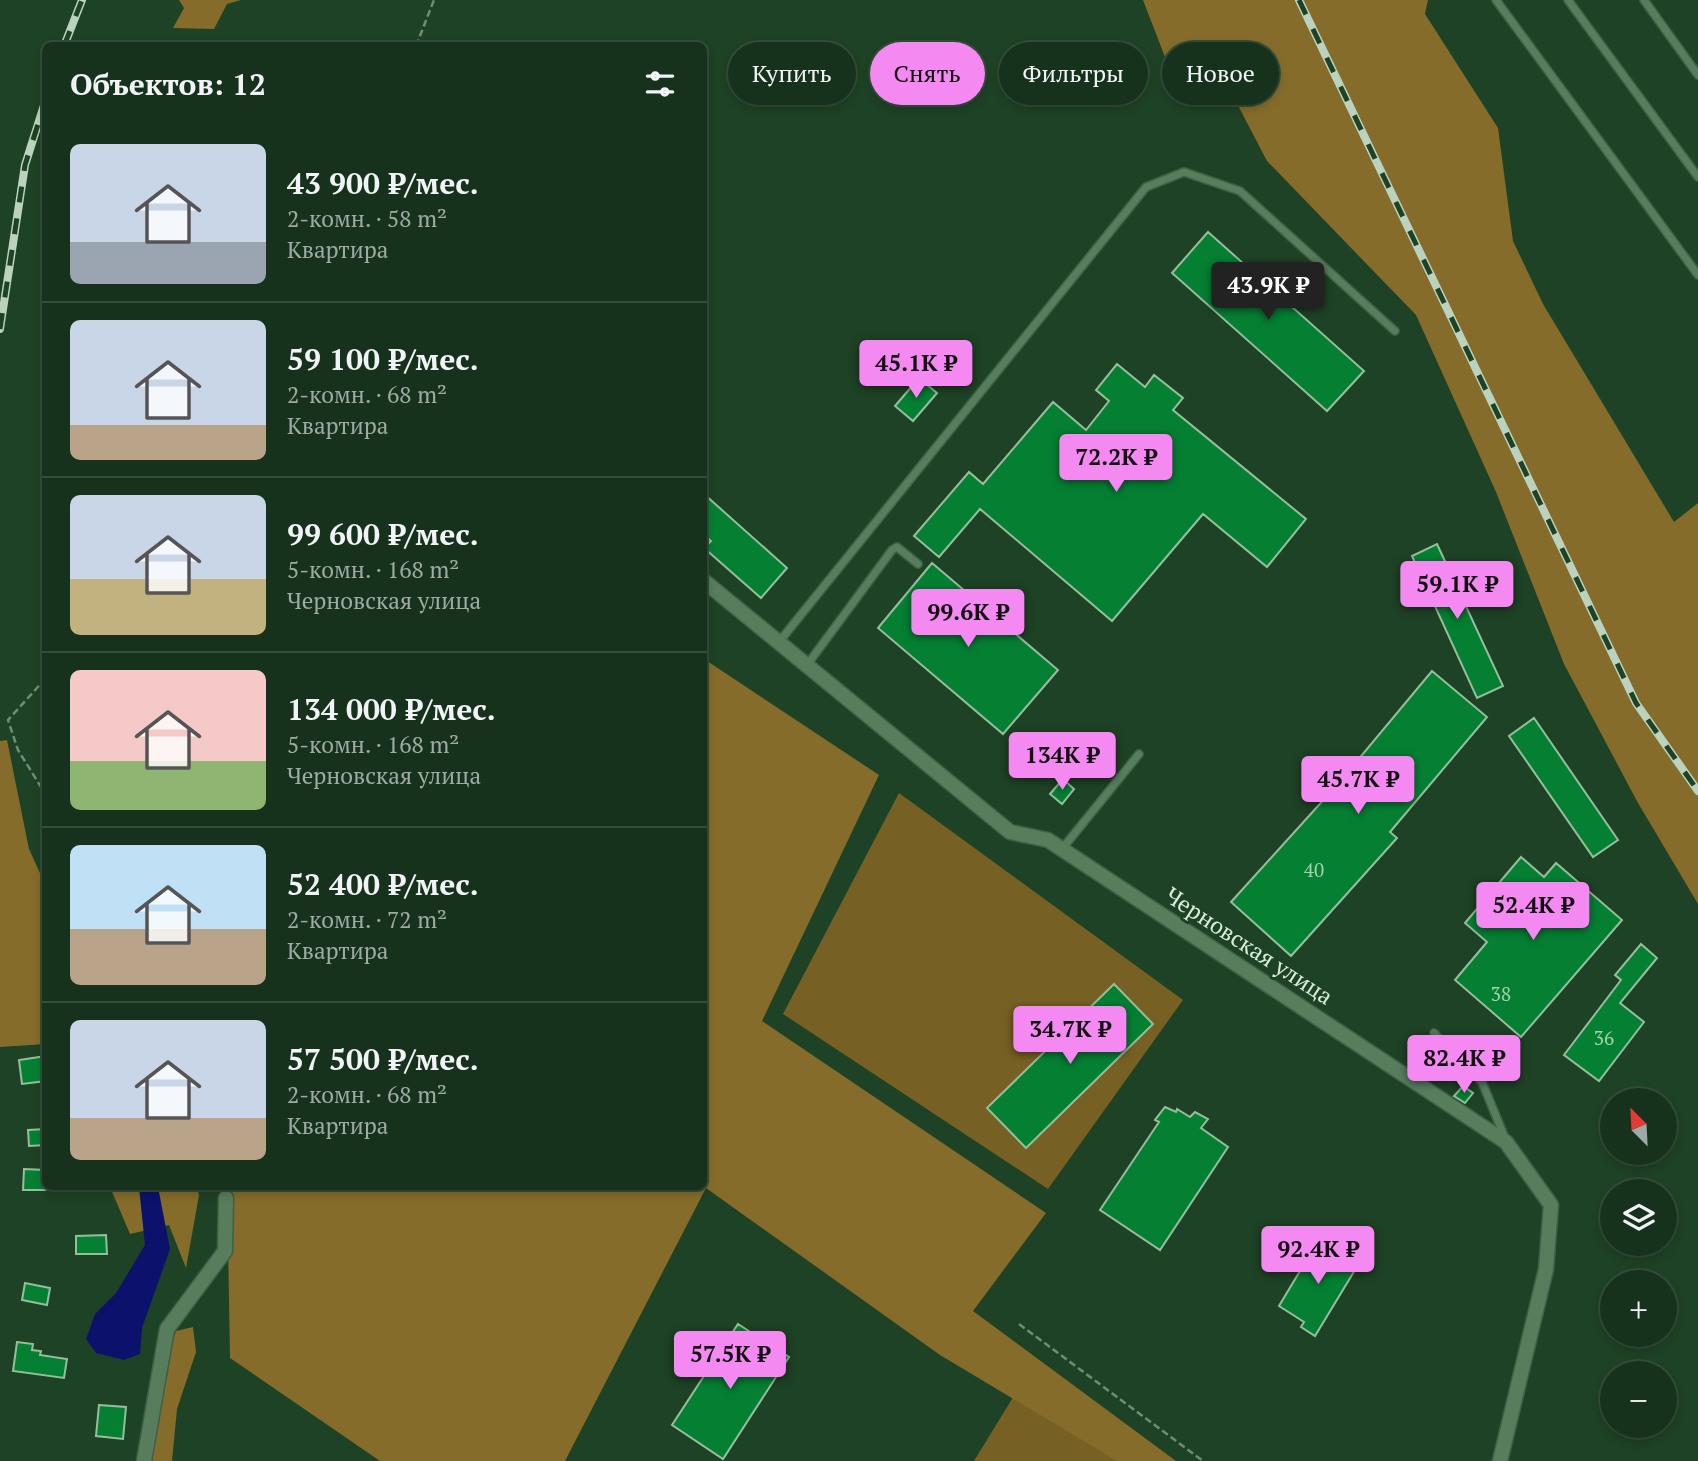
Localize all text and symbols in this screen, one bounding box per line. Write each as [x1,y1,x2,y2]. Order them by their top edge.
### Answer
chip: Купить [728,42,856,105]
chip: Снять [870,42,985,105]
chip: Фильтры [999,42,1148,105]
chip: Новое [1162,42,1279,105]
text: Объектов: 12 [70,64,266,104]
icon: filters [641,65,679,103]
text: 43 900 ₽/мес. [287,163,479,203]
icon: home [126,172,210,256]
text: 2-комн. · 58 m² [287,203,447,234]
text: Квартира [287,234,388,265]
pin: 43.9K ₽ [1203,262,1333,322]
text: 43.9K ₽ [1227,269,1309,300]
text: 59 100 ₽/мес. [287,339,479,379]
pin: 45.1K ₽ [851,340,981,400]
text: 45.1K ₽ [875,347,957,378]
icon: home [126,348,210,432]
text: 2-комн. · 68 m² [287,379,447,410]
text: Квартира [287,410,388,441]
pin: 72.2K ₽ [1051,434,1181,494]
text: 72.2K ₽ [1075,441,1157,472]
text: 99 600 ₽/мес. [287,514,479,554]
icon: home [126,523,210,607]
text: 5-комн. · 168 m² [287,554,459,585]
pin: 59.1K ₽ [1392,562,1522,621]
text: 59.1K ₽ [1416,568,1498,599]
text: Черновская улица [287,585,481,616]
pin: 99.6K ₽ [903,590,1033,649]
text: 99.6K ₽ [927,596,1009,627]
text: 134 000 ₽/мес. [287,689,496,729]
icon: home [126,698,210,782]
text: 5-комн. · 168 m² [287,729,459,760]
pin: 134K ₽ [1005,732,1119,792]
text: 134K ₽ [1025,739,1099,770]
pin: 45.7K ₽ [1293,756,1423,816]
text: Черновская улица [287,760,481,791]
text: 45.7K ₽ [1317,763,1399,794]
house number: 40 [1304,857,1324,882]
text: 52 400 ₽/мес. [287,864,479,904]
icon: home [126,873,210,957]
street label: Черновская улица [1159,880,1339,1012]
pin: 52.4K ₽ [1468,883,1598,942]
text: 52.4K ₽ [1492,889,1574,920]
text: 2-комн. · 72 m² [287,904,447,935]
text: Квартира [287,935,388,966]
house number: 38 [1491,981,1511,1006]
pin: 34.7K ₽ [1005,1006,1135,1066]
text: 34.7K ₽ [1029,1013,1111,1044]
house number: 36 [1594,1025,1614,1050]
pin: 82.4K ₽ [1399,1036,1529,1095]
text: 57 500 ₽/мес. [287,1039,479,1079]
text: 82.4K ₽ [1423,1042,1505,1073]
icon: home [126,1048,210,1132]
text: 2-комн. · 68 m² [287,1079,447,1110]
north arrow [1600,1088,1676,1166]
map controls [1600,1088,1677,1438]
text: Квартира [287,1110,388,1141]
button: layers [1600,1179,1677,1256]
pin: 92.4K ₽ [1253,1226,1383,1286]
text: 92.4K ₽ [1277,1233,1359,1264]
button: + [1600,1270,1677,1347]
pin: 57.5K ₽ [665,1332,795,1391]
text: 57.5K ₽ [690,1338,770,1369]
button: − [1600,1361,1677,1438]

